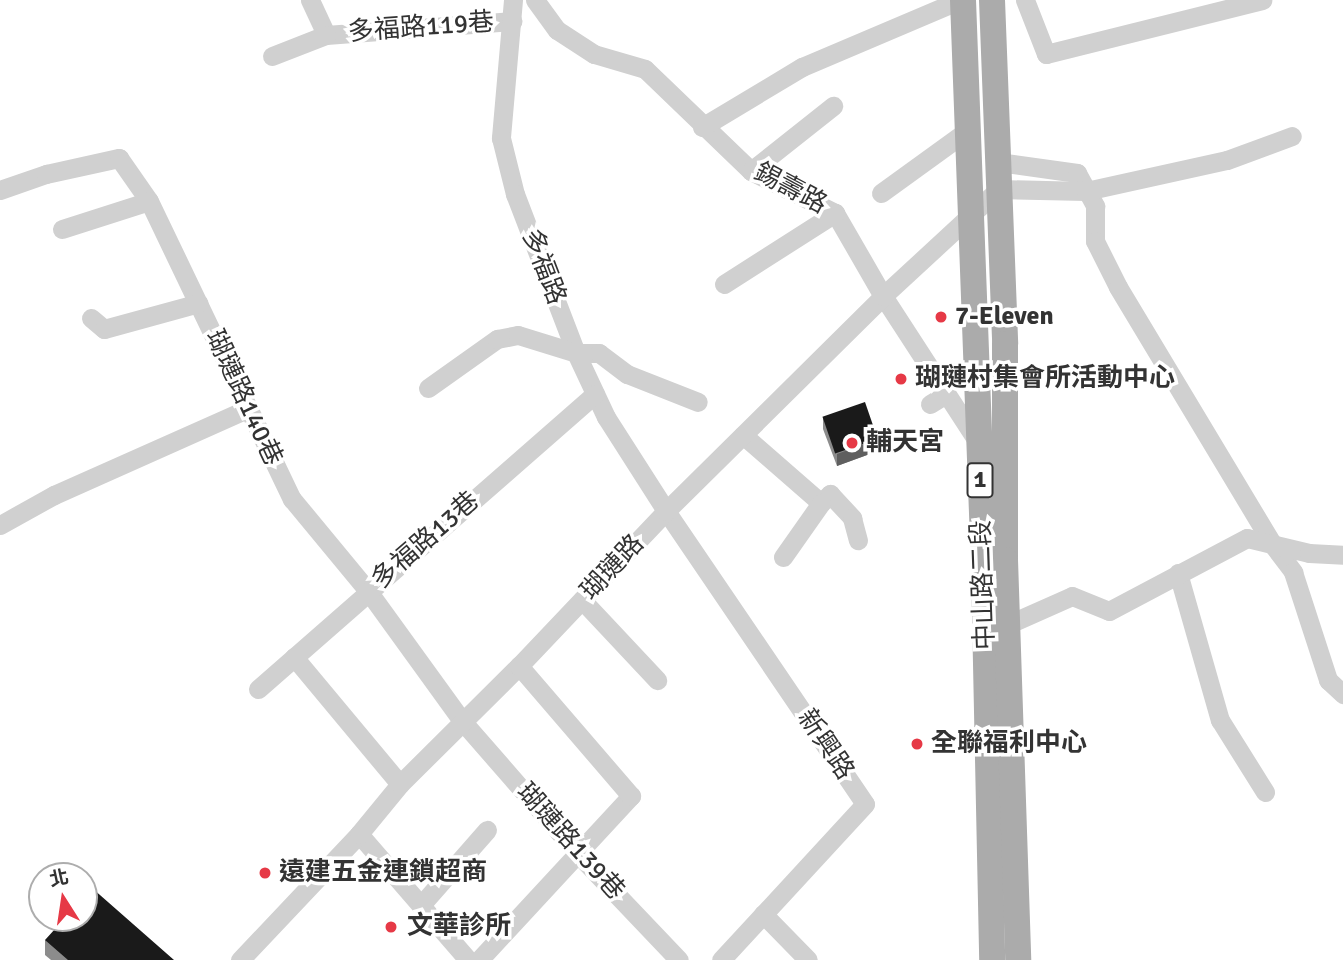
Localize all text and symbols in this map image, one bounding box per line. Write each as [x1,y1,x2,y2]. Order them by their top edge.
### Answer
street label: 多福路119巷 [347,7,495,49]
street label: 錫壽路 [748,157,832,221]
street label: 多福路 [514,225,572,309]
place label: 7-Eleven [955,301,1054,333]
marker: 7-Eleven [933,309,949,325]
street label: 瑚璉路140巷 [198,325,288,471]
place label: 瑚璉村集會所活動中心 [915,363,1175,395]
marker: 瑚璉村集會所活動中心 [893,371,909,387]
place label: 輔天宮 [866,427,944,459]
marker: 輔天宮 [844,435,860,451]
road number: 1 [966,460,994,500]
street label: 多福路13巷 [366,486,486,596]
street label: 中山路二段 [966,519,1002,651]
street label: 瑚璉路 [575,529,651,607]
street label: 新興路 [790,704,860,786]
place label: 全聯福利中心 [931,728,1087,760]
marker: 全聯福利中心 [909,736,925,752]
street label: 瑚璉路139巷 [510,777,630,907]
place label: 遠建五金連鎖超商 [279,857,487,889]
north arrow [28,862,98,932]
text: 北 [47,865,71,892]
marker: 遠建五金連鎖超商 [257,865,273,881]
place label: 文華診所 [407,911,511,943]
marker: 文華診所 [381,917,401,937]

